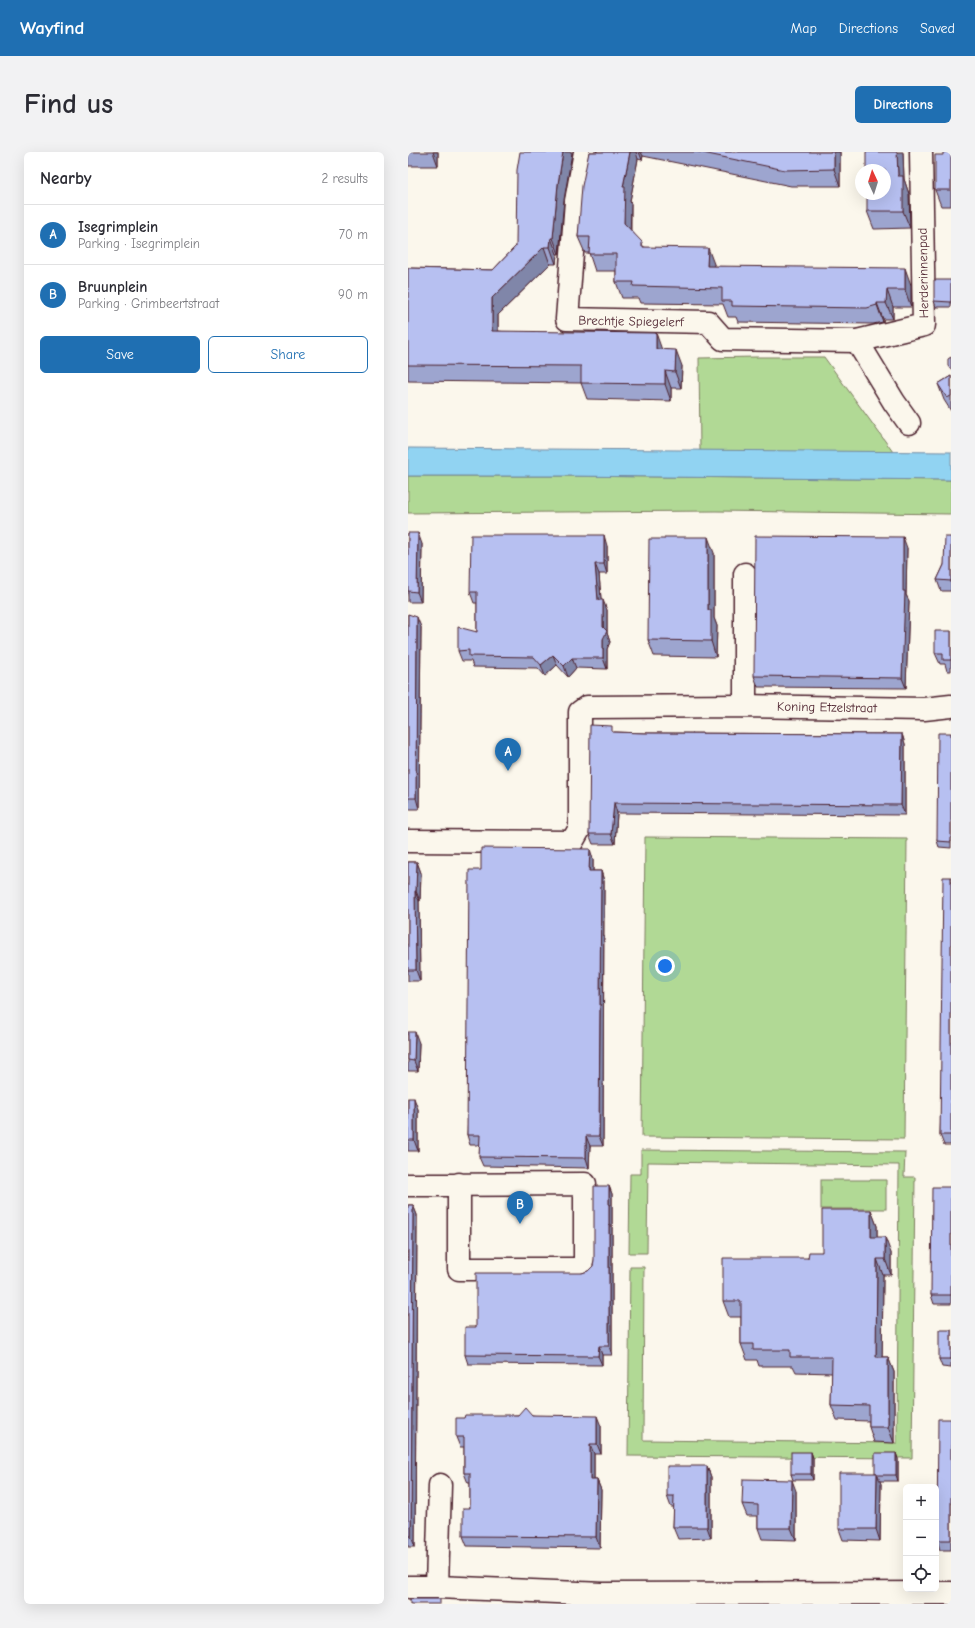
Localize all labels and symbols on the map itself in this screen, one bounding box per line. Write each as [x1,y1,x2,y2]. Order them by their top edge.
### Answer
north arrow [855,164,891,200]
street label: Herderinnenpad [915,227,931,319]
street label: Brechtje Spiegelerf [578,313,685,329]
street label: Koning Etzelstraat [777,699,878,715]
pin: A [495,738,521,771]
your location [655,956,675,976]
pin: B [507,1191,533,1224]

